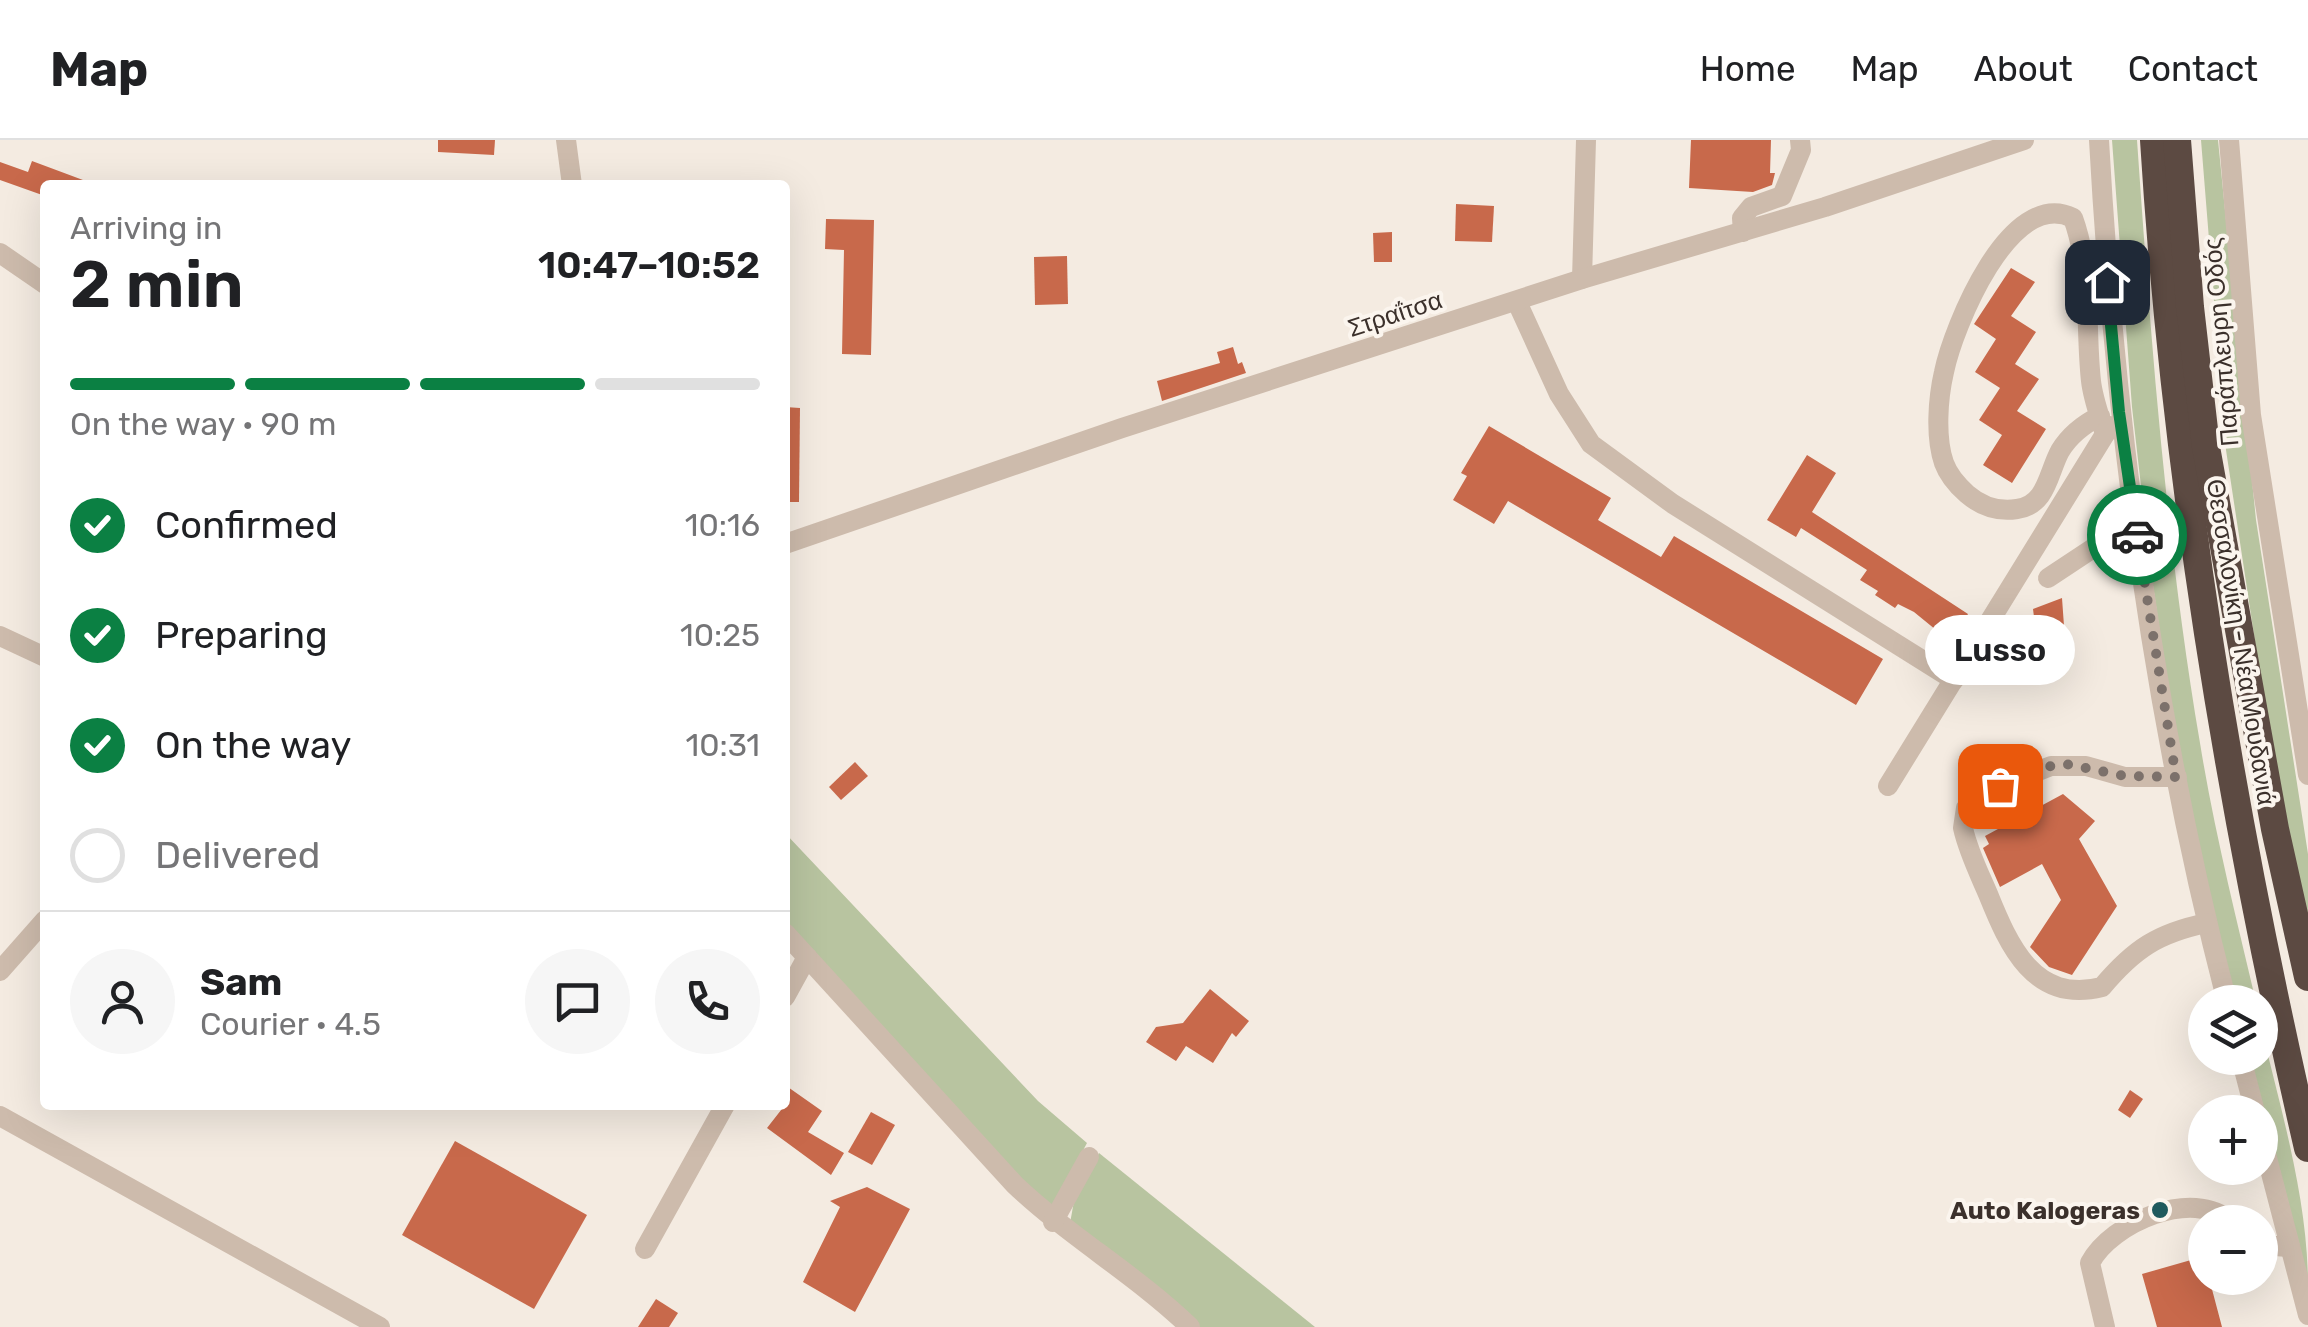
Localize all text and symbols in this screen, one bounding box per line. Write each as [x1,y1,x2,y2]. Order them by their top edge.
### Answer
text: Map [50,41,148,98]
text: Home [1700,48,1796,90]
text: Map [1851,48,1919,90]
text: About [1974,48,2073,90]
text: Contact [2128,48,2258,90]
text: Arriving in [70,209,222,247]
street label: Παράπλευρη Οδός [2197,236,2245,448]
pin [2065,240,2150,325]
text: 10:47–10:52 [538,242,760,288]
text: 2 min [70,246,244,323]
icon: home [2080,255,2135,310]
street label: Στραΐτσα [1344,285,1446,343]
text: On the way · 90 m [70,405,336,443]
street label: Θεσσαλονίκη - Νέα Μουδανιά [2201,477,2281,807]
courier [2087,485,2187,585]
icon: check [70,498,125,553]
text: Confirmed [155,502,338,548]
text: 10:16 [685,506,760,544]
icon: car [2110,508,2165,563]
icon: check [70,608,125,663]
text: Preparing [155,612,328,658]
text: 10:25 [680,616,760,654]
callout: Lusso [1925,616,2075,686]
text: Lusso [1954,631,2046,669]
icon: check [70,718,125,773]
text: On the way [155,722,351,768]
text: 10:31 [685,726,760,764]
pin [1958,744,2043,829]
icon: bag [1973,759,2028,814]
text: Delivered [155,832,320,878]
button: person [70,949,175,1054]
button: chat [525,949,630,1054]
button: phone [655,949,760,1054]
text: Sam [200,959,282,1005]
map controls [2188,985,2278,1295]
button: layers [2188,985,2278,1075]
text: Courier · 4.5 [200,1005,381,1043]
button: + [2188,1095,2278,1185]
place label: Auto Kalogeras [1950,1196,2140,1225]
marker: Auto Kalogeras [2149,1199,2171,1221]
button: − [2188,1205,2278,1295]

